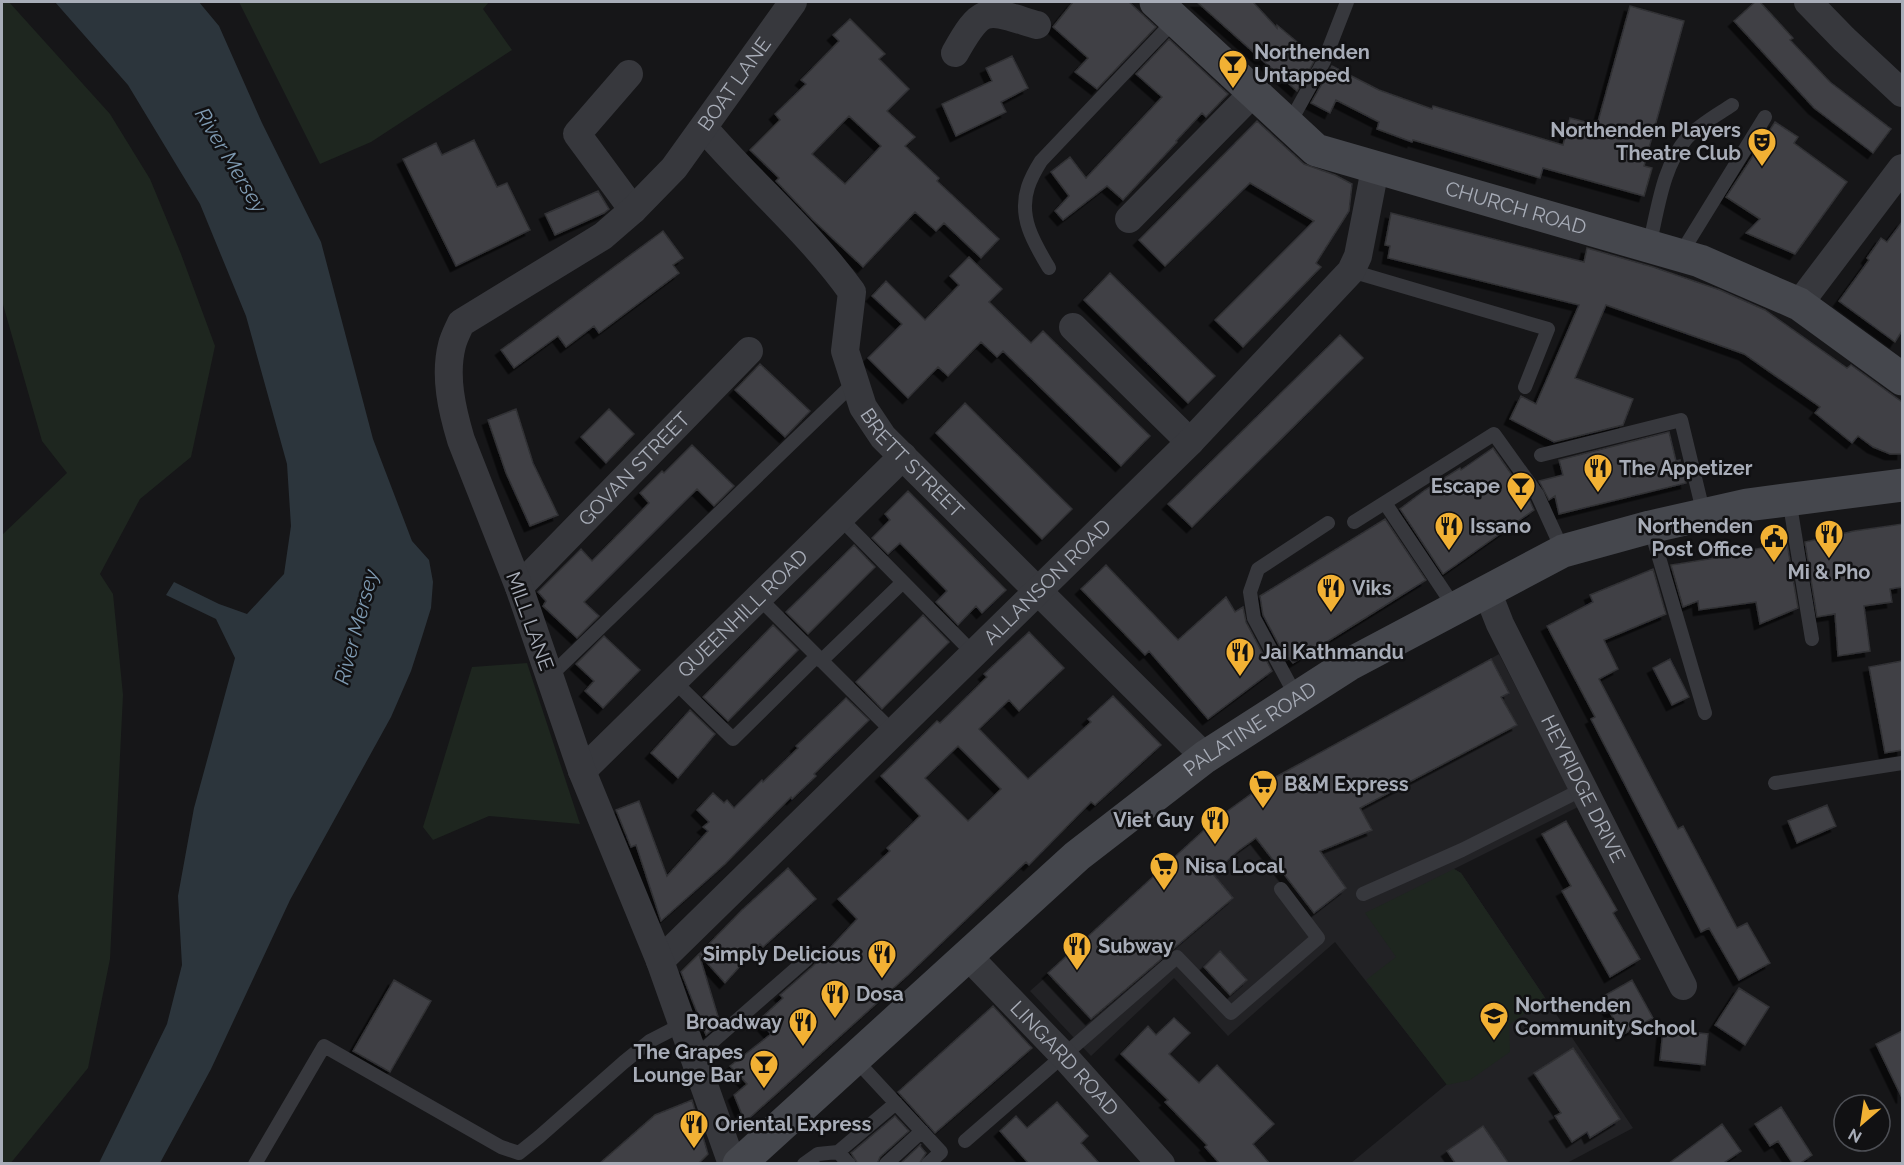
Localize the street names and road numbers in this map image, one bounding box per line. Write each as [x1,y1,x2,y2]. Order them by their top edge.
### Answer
street label: BOAT LANE [693,32,776,135]
street label: CHURCH ROAD [1443,176,1589,240]
street label: BRETT STREET [855,404,969,523]
street label: GOVAN STREET [573,407,695,531]
street label: ALLANSON ROAD [978,514,1116,649]
street label: QUEENHILL ROAD [672,544,813,683]
street label: MILL LANE [501,568,559,674]
street label: PALATINE ROAD [1179,677,1321,781]
street label: HEYRIDGE DRIVE [1536,711,1631,866]
street label: LINGARD ROAD [1005,996,1124,1120]

